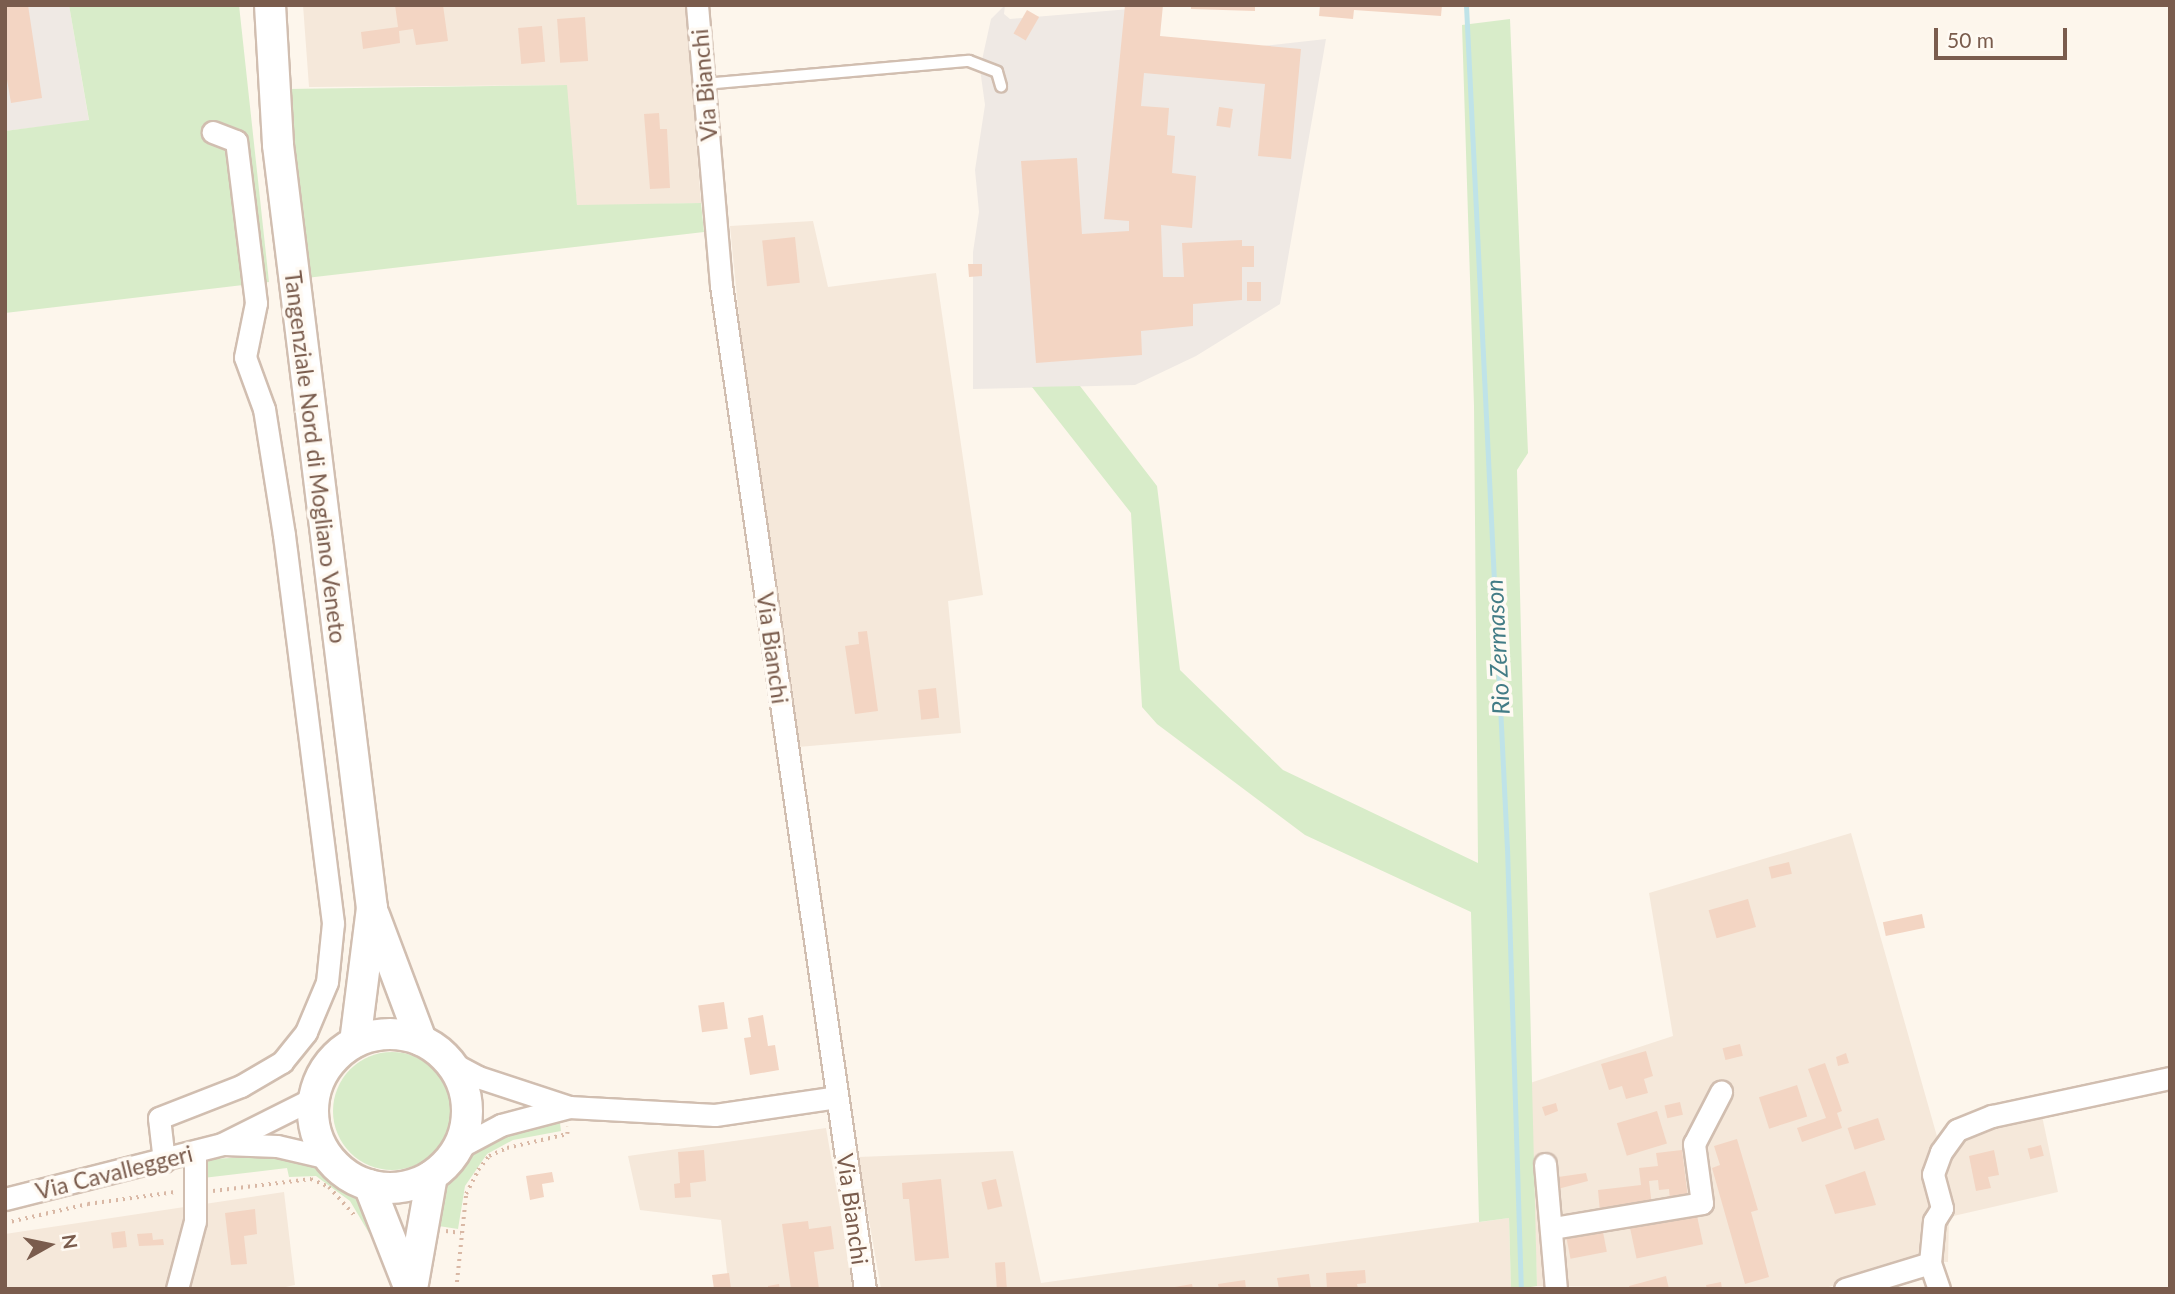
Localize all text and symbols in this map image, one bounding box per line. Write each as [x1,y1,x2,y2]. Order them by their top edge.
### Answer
scale bar [1937,14,2070,58]
text: 50 m [1947,27,1994,52]
street label: Via Bianchi [685,28,723,142]
street label: Tangenziale Nord di Mogliano Veneto [279,269,353,645]
water label: Rio Zermason [1479,578,1515,716]
street label: Via Bianchi [752,591,794,705]
street label: Via Cavalleggeri [33,1139,195,1205]
street label: Via Bianchi [832,1152,874,1266]
north arrow [14,1210,84,1280]
text: N [58,1233,83,1251]

